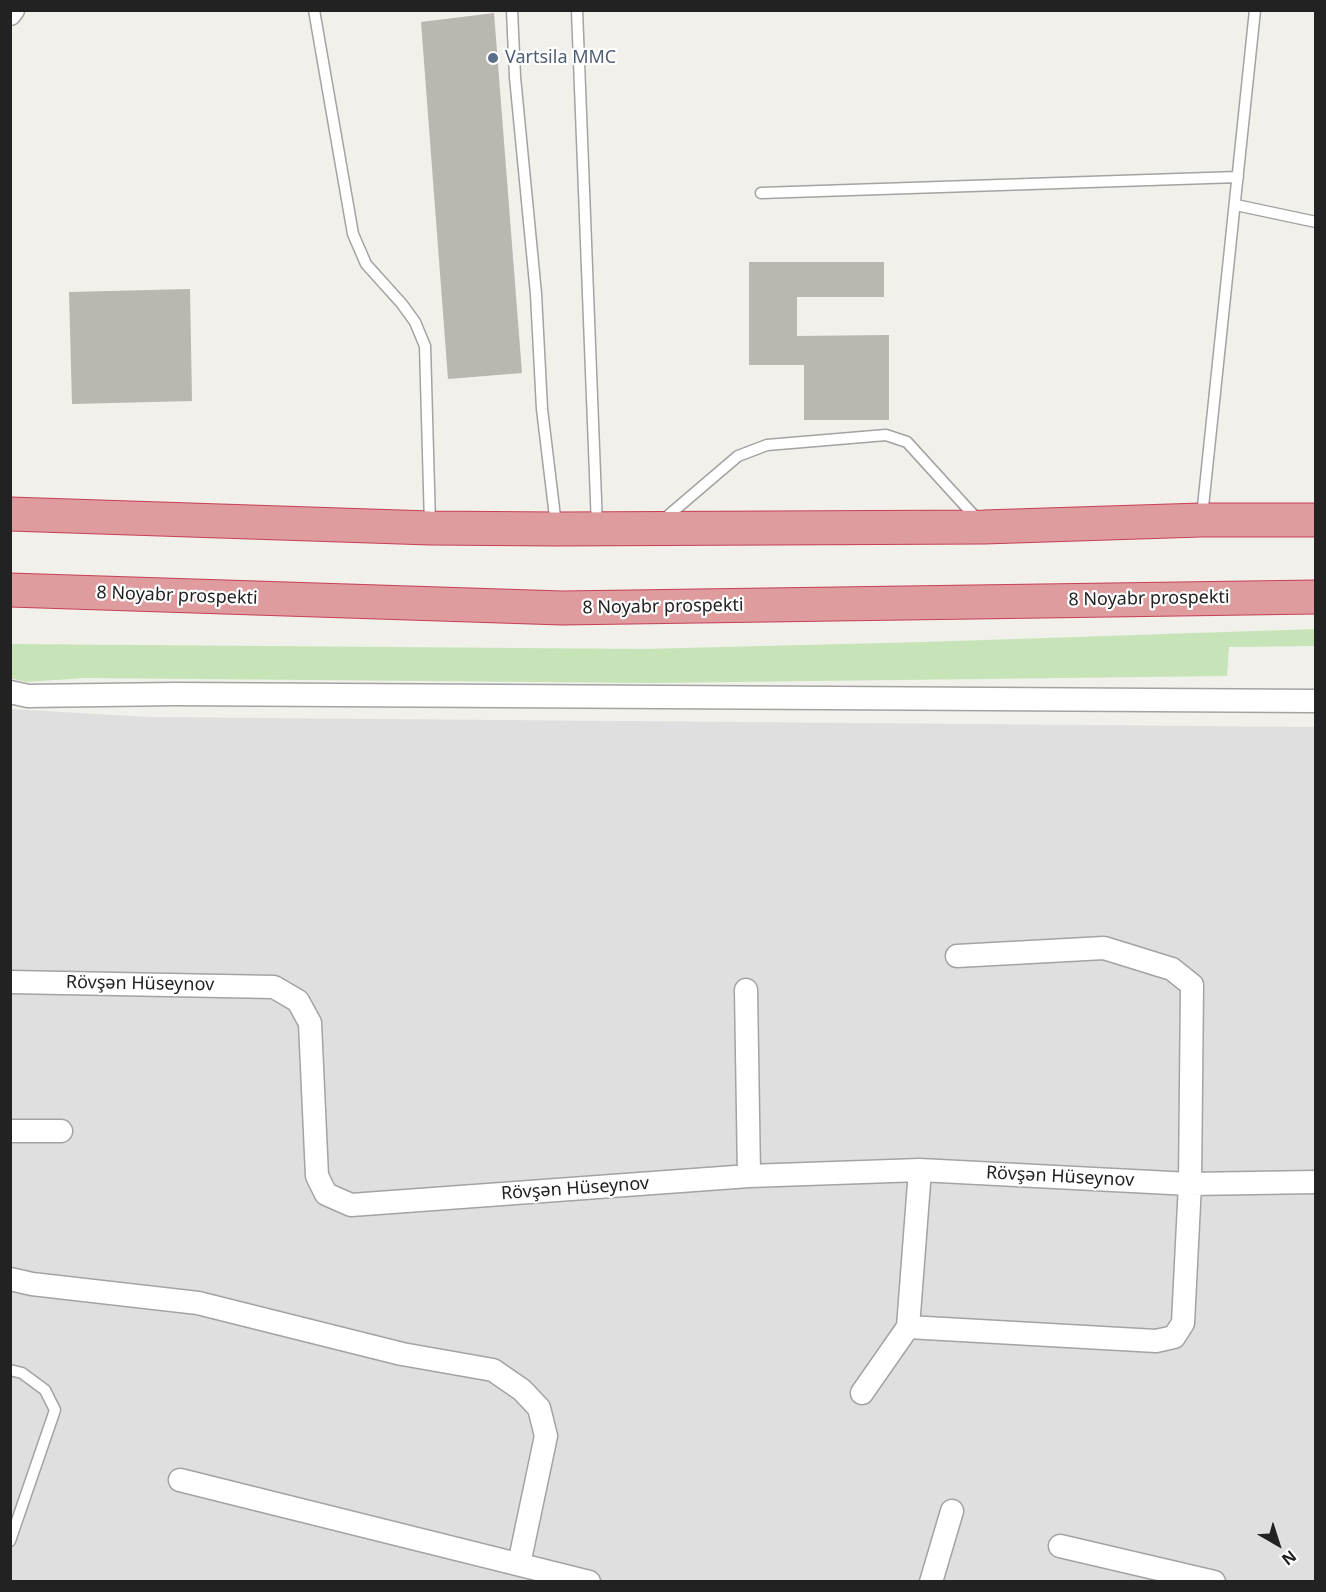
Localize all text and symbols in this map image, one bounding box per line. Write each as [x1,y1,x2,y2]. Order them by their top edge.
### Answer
place label: Vartsila MMC [505,47,616,69]
marker: Vartsila MMC [486,51,500,65]
street label: 8 Noyabr prospekti [96,582,258,610]
street label: 8 Noyabr prospekti [1068,587,1230,611]
street label: 8 Noyabr prospekti [582,595,744,619]
street label: Rövşən Hüseynov [66,972,214,996]
street label: Rövşən Hüseynov [985,1162,1135,1192]
street label: Rövşən Hüseynov [500,1173,650,1205]
north arrow [1248,1514,1308,1574]
text: N [1277,1545,1301,1571]

